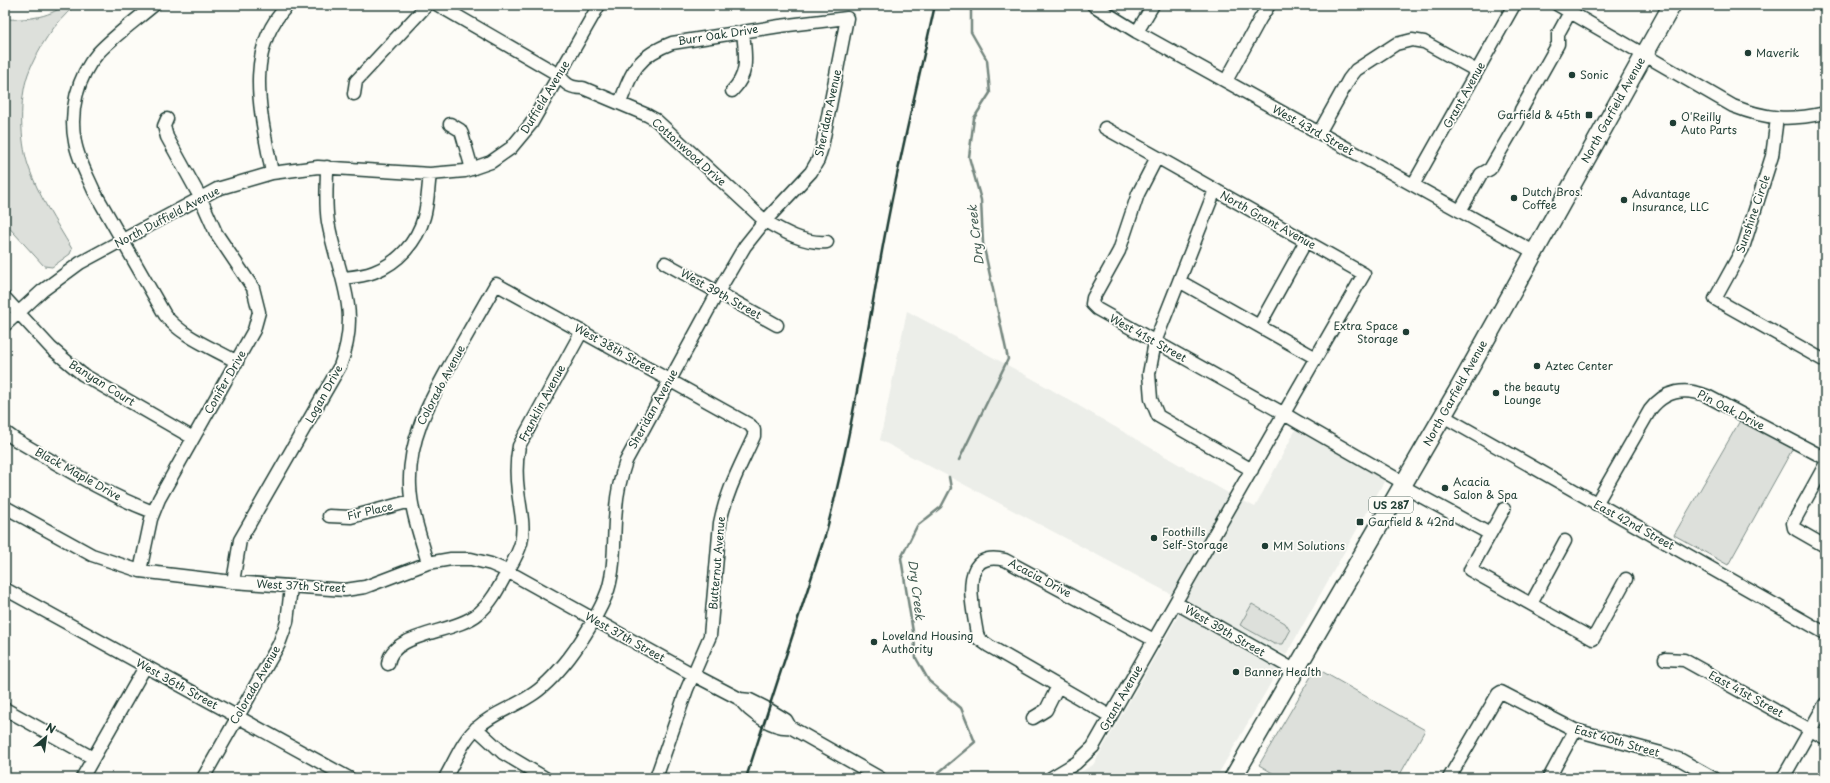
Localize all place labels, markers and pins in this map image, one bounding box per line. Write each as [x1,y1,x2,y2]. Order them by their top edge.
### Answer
place label: Maverik [1756,44,1799,61]
marker: Maverik [1743,48,1753,58]
place label: Sonic [1580,66,1609,83]
marker: Sonic [1567,70,1577,80]
place label: Garfield & 45th [1497,106,1581,123]
place label: O'Reilly Auto Parts [1681,108,1737,138]
marker: Garfield & 45th [1584,110,1594,120]
marker: O'Reilly Auto Parts [1668,118,1678,128]
place label: Dutch Bros. Coffee [1522,183,1583,213]
place label: Advantage Insurance, LLC [1632,185,1709,215]
marker: Dutch Bros. Coffee [1509,193,1519,203]
marker: Advantage Insurance, LLC [1619,195,1629,205]
place label: Extra Space Storage [1333,317,1398,347]
marker: Extra Space Storage [1401,327,1411,337]
place label: Aztec Center [1545,357,1614,374]
marker: Aztec Center [1532,361,1542,371]
place label: the beauty Lounge [1504,378,1560,408]
marker: the beauty Lounge [1491,388,1501,398]
place label: Acacia Salon & Spa [1453,473,1518,503]
marker: Acacia Salon & Spa [1440,483,1450,493]
place label: Garfield & 42nd [1368,513,1455,530]
marker: Garfield & 42nd [1355,517,1365,527]
place label: Foothills Self-Storage [1162,523,1228,553]
marker: Foothills Self-Storage [1149,533,1159,543]
place label: MM Solutions [1273,537,1345,554]
marker: MM Solutions [1260,541,1270,551]
place label: Loveland Housing Authority [882,627,973,657]
marker: Loveland Housing Authority [869,637,879,647]
place label: Banner Health [1244,663,1321,680]
marker: Banner Health [1231,667,1241,677]

